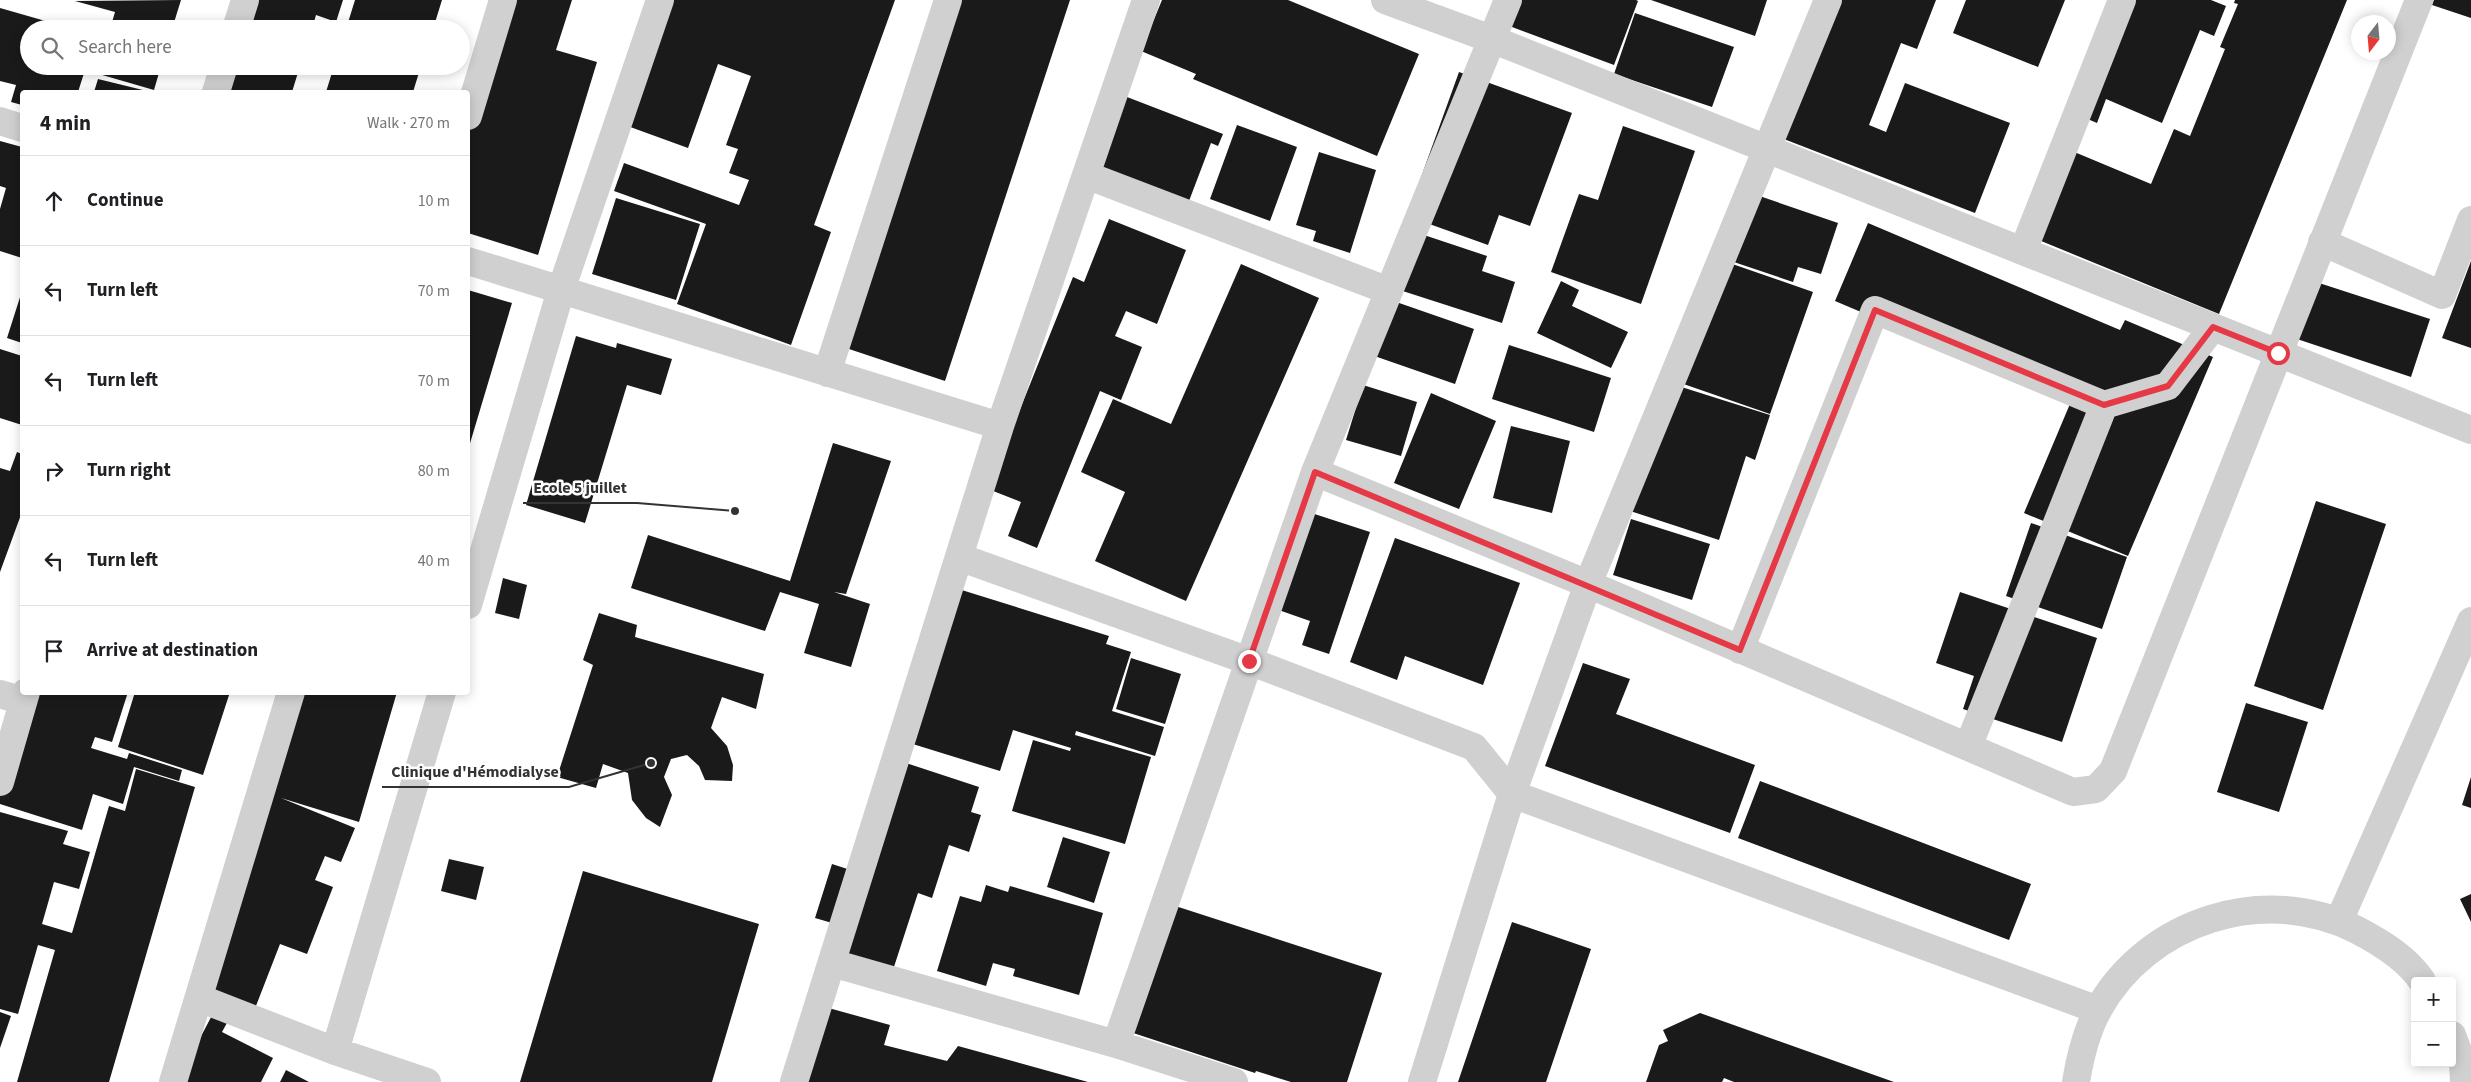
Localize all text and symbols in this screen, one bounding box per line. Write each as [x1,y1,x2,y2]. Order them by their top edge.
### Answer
north arrow [2351,15,2396,60]
search box [20,20,470,75]
icon: search [38,34,66,62]
text: Search here [78,34,172,61]
text: 4 min [40,108,91,138]
text: Walk · 270 m [367,112,450,134]
icon: ahead [40,187,68,215]
text: Continue [87,187,164,214]
text: 10 m [418,190,450,212]
icon: left [40,277,68,305]
text: Turn left [87,277,158,304]
text: 70 m [418,280,450,302]
route start [2267,342,2290,365]
icon: left [40,367,68,395]
text: Turn left [87,367,158,394]
text: 70 m [418,370,450,392]
icon: right [40,457,68,485]
text: Turn right [87,457,171,484]
text: 80 m [418,460,450,482]
callout: Ecole 5 juillet [523,472,637,503]
text: Ecole 5 juillet [533,477,627,499]
icon: left [40,547,68,575]
text: Turn left [87,547,158,574]
text: 40 m [418,550,450,572]
icon: arrive [40,637,68,665]
text: Arrive at destination [87,637,258,664]
route end [1238,650,1261,673]
callout: Clinique d'Hémodialyse [382,756,569,787]
text: Clinique d'Hémodialyse [391,761,559,783]
map controls [2411,977,2456,1067]
button: + [2411,977,2456,1022]
button: − [2411,1022,2456,1067]

